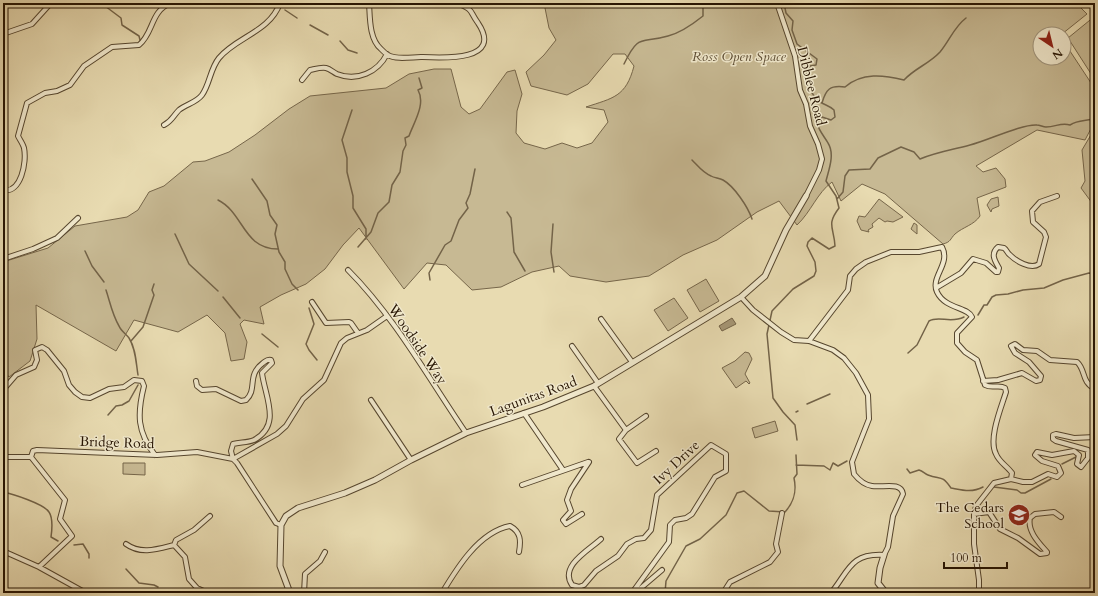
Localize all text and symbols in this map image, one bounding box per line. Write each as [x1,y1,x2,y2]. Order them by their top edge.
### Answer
north arrow [1032,26,1072,66]
street label: Dibblee Road [792,44,831,128]
text: N [1049,45,1066,63]
park label: Ross Open Space [692,47,787,66]
street label: Woodside Way [383,300,452,389]
street label: Lagunitas Road [487,372,580,421]
street label: Bridge Road [79,432,155,453]
street label: Ivy Drive [649,436,704,489]
place label: The Cedars School [936,498,1004,533]
school or university icon: The Cedars School [1006,502,1032,528]
scale bar [944,544,1007,570]
text: 100 m [950,550,983,566]

